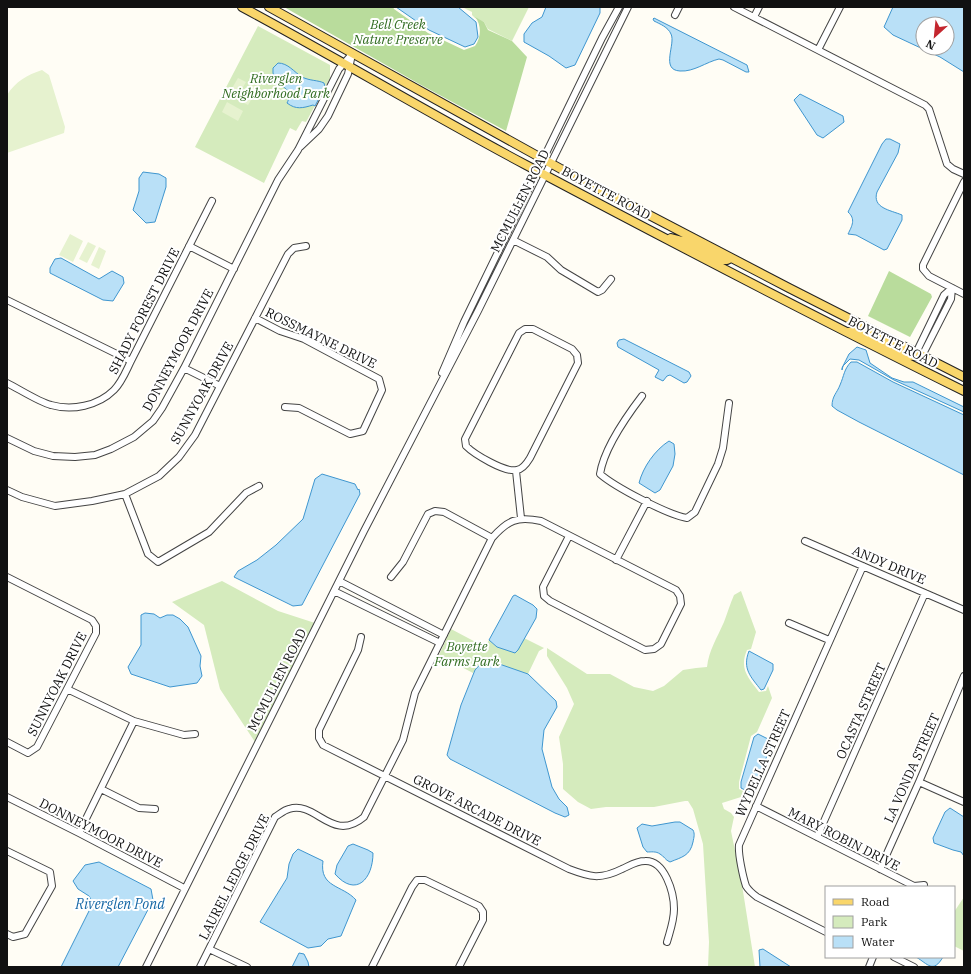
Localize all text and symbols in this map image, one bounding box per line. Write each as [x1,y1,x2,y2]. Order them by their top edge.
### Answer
park label: Bell Creek Nature Preserve [352,16,443,48]
north arrow [915,16,955,56]
text: N [923,37,938,53]
park label: Riverglen Neighborhood Park [221,70,330,102]
street label: MCMULLEN ROAD [487,147,553,255]
street label: BOYETTE ROAD [559,162,653,224]
street label: SHADY FOREST DRIVE [105,245,183,377]
street label: DONNEYMOOR DRIVE [138,286,218,414]
street label: ROSSMAYNE DRIVE [263,304,379,372]
street label: BOYETTE ROAD [845,312,941,372]
street label: SUNNYOAK DRIVE [167,339,237,447]
street label: ANDY DRIVE [850,542,928,588]
street label: MCMULLEN ROAD [244,626,310,734]
street label: SUNNYOAK DRIVE [23,629,91,739]
park label: Boyette Farms Park [433,638,500,670]
street label: OCASTA STREET [832,660,890,762]
street label: WYDELLA STREET [732,706,795,819]
street label: LA VONDA STREET [880,710,944,825]
street label: GROVE ARCADE DRIVE [410,770,544,850]
street label: DONNEYMOOR DRIVE [36,794,166,872]
street label: MARY ROBIN DRIVE [785,803,903,875]
street label: LAUREL LEDGE DRIVE [195,811,273,943]
legend [825,886,955,958]
text: Road [861,894,890,909]
water label: Riverglen Pond [74,895,165,913]
text: Park [861,914,887,929]
text: Water [861,934,895,949]

